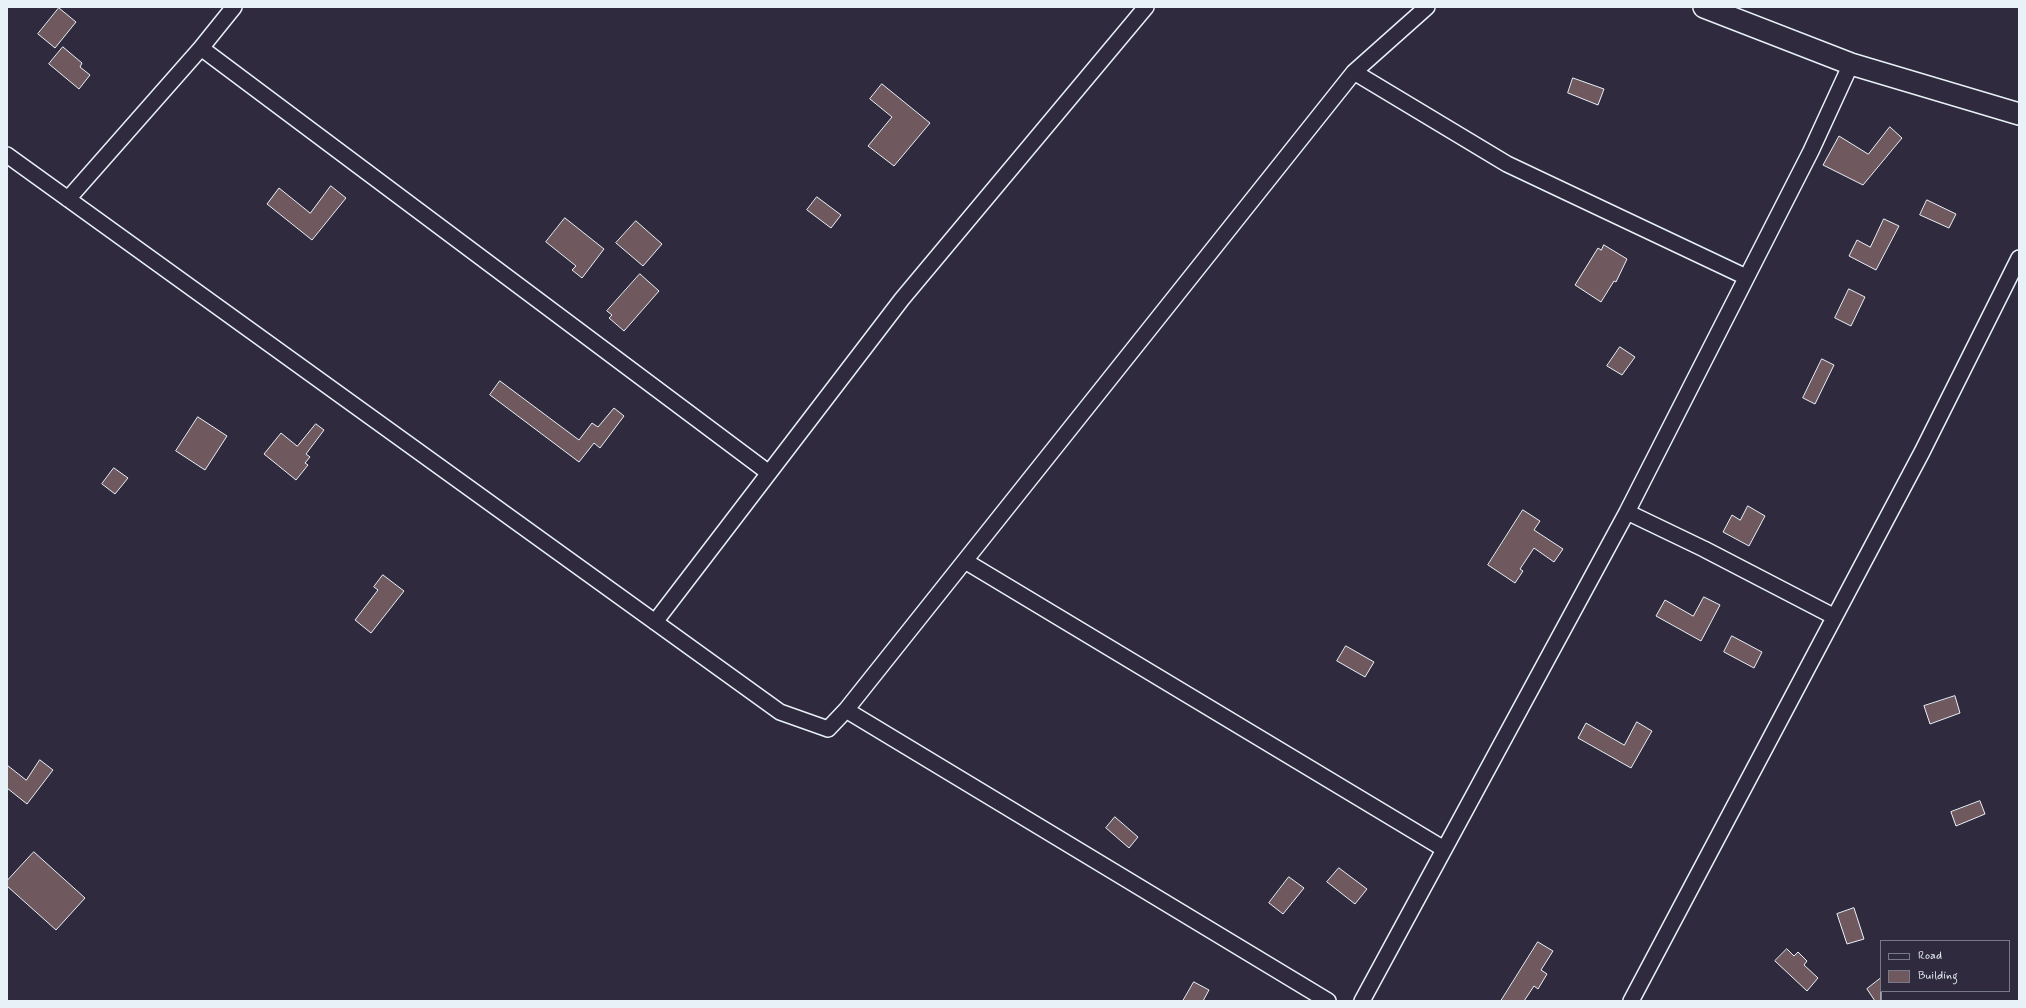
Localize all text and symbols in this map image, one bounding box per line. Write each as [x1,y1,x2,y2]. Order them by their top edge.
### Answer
legend [1880,940,2010,992]
text: Road [1918,948,1942,964]
text: Building [1918,968,1958,984]

